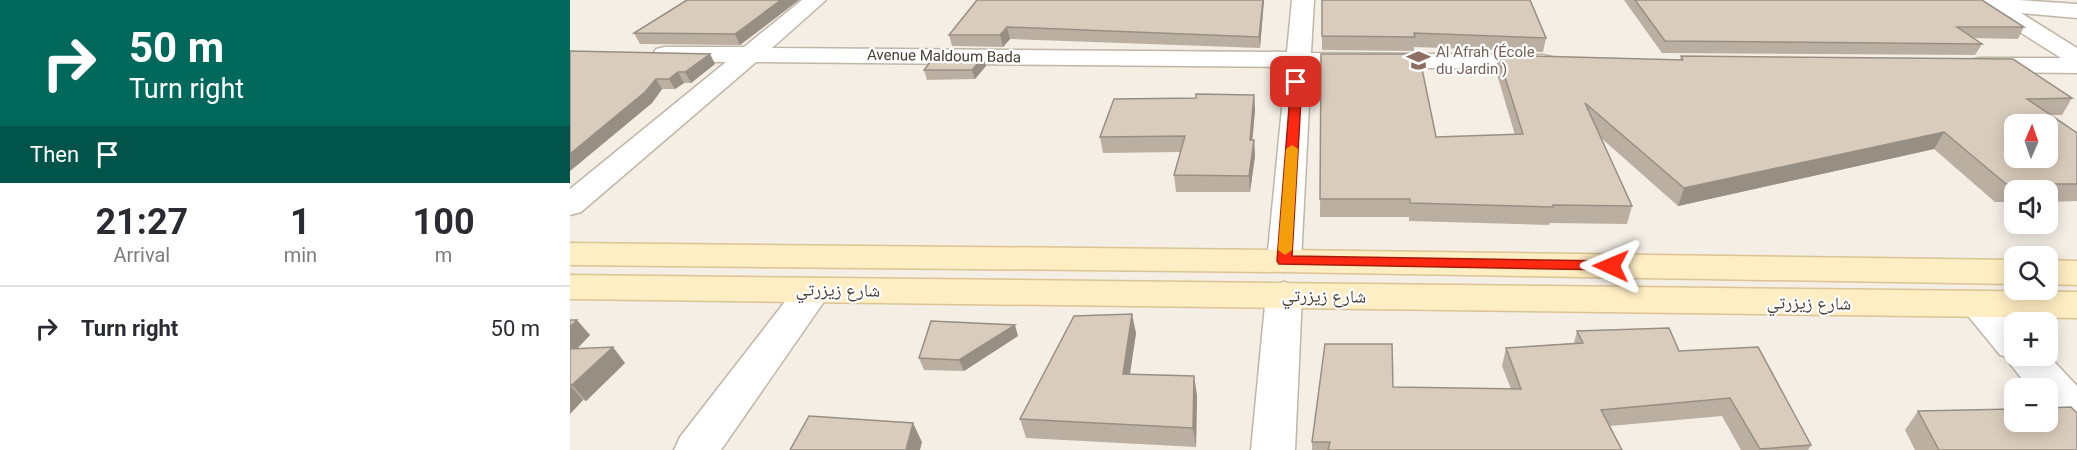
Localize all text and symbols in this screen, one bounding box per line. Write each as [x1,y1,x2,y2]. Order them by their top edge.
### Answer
text: 50 m [129,23,224,72]
icon: right [30,24,108,102]
place label: Al Afrah (École du Jardin ) [1436,43,1535,78]
street label: Avenue Maldoum Bada [867,46,1021,66]
school or university icon: Al Afrah (École du Jardin ) [1405,48,1431,74]
pin [1270,56,1321,107]
icon: arrive [1279,65,1312,98]
text: Turn right [129,73,244,105]
north arrow [2004,114,2058,168]
map controls [2004,114,2058,432]
icon: arrive [91,138,124,171]
text: Then [30,142,79,167]
button: sound [2004,180,2058,234]
text: 21:27 [95,201,188,243]
text: 1 [290,201,311,243]
text: 100 [413,201,475,243]
position arrow [1579,234,1643,298]
text: Arrival [113,243,170,267]
text: min [284,243,317,267]
text: m [435,243,452,267]
button: search [2004,246,2058,300]
street label: شارع زيزرتي [795,278,880,305]
street label: شارع زيزرتي [1281,284,1366,311]
street label: شارع زيزرتي [1766,291,1851,318]
icon: right [30,312,63,345]
button: + [2004,312,2058,366]
text: Turn right [81,316,178,341]
text: 50 m [491,316,540,341]
button: − [2004,378,2058,432]

